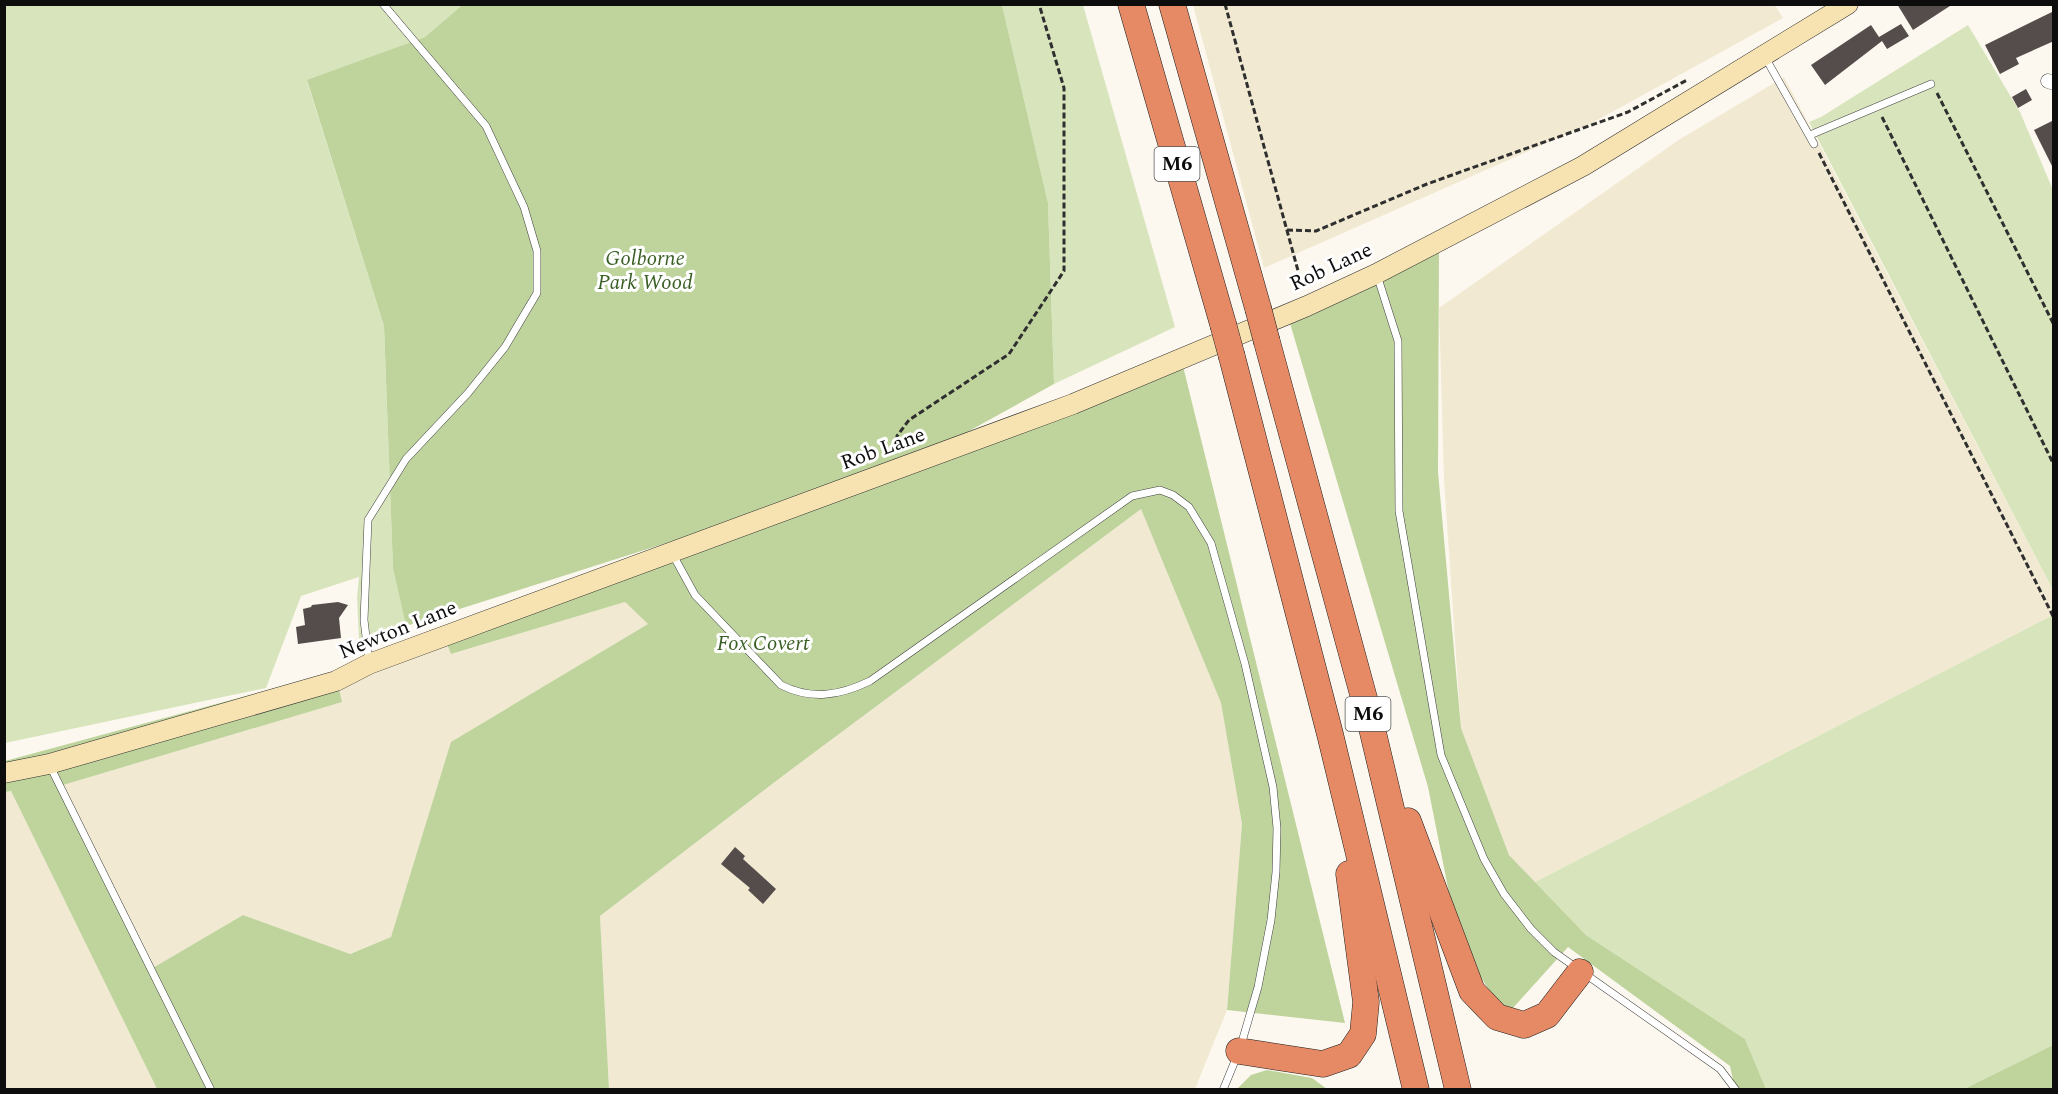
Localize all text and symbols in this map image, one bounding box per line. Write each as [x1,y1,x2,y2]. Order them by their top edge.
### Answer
road number: M6 [1154,147,1200,181]
street label: Rob Lane [1284,234,1378,300]
park label: Golborne Park Wood [597,243,693,299]
street label: Rob Lane [836,419,930,479]
street label: Newton Lane [334,592,462,668]
park label: Fox Covert [717,628,810,660]
road number: M6 [1346,697,1390,731]

